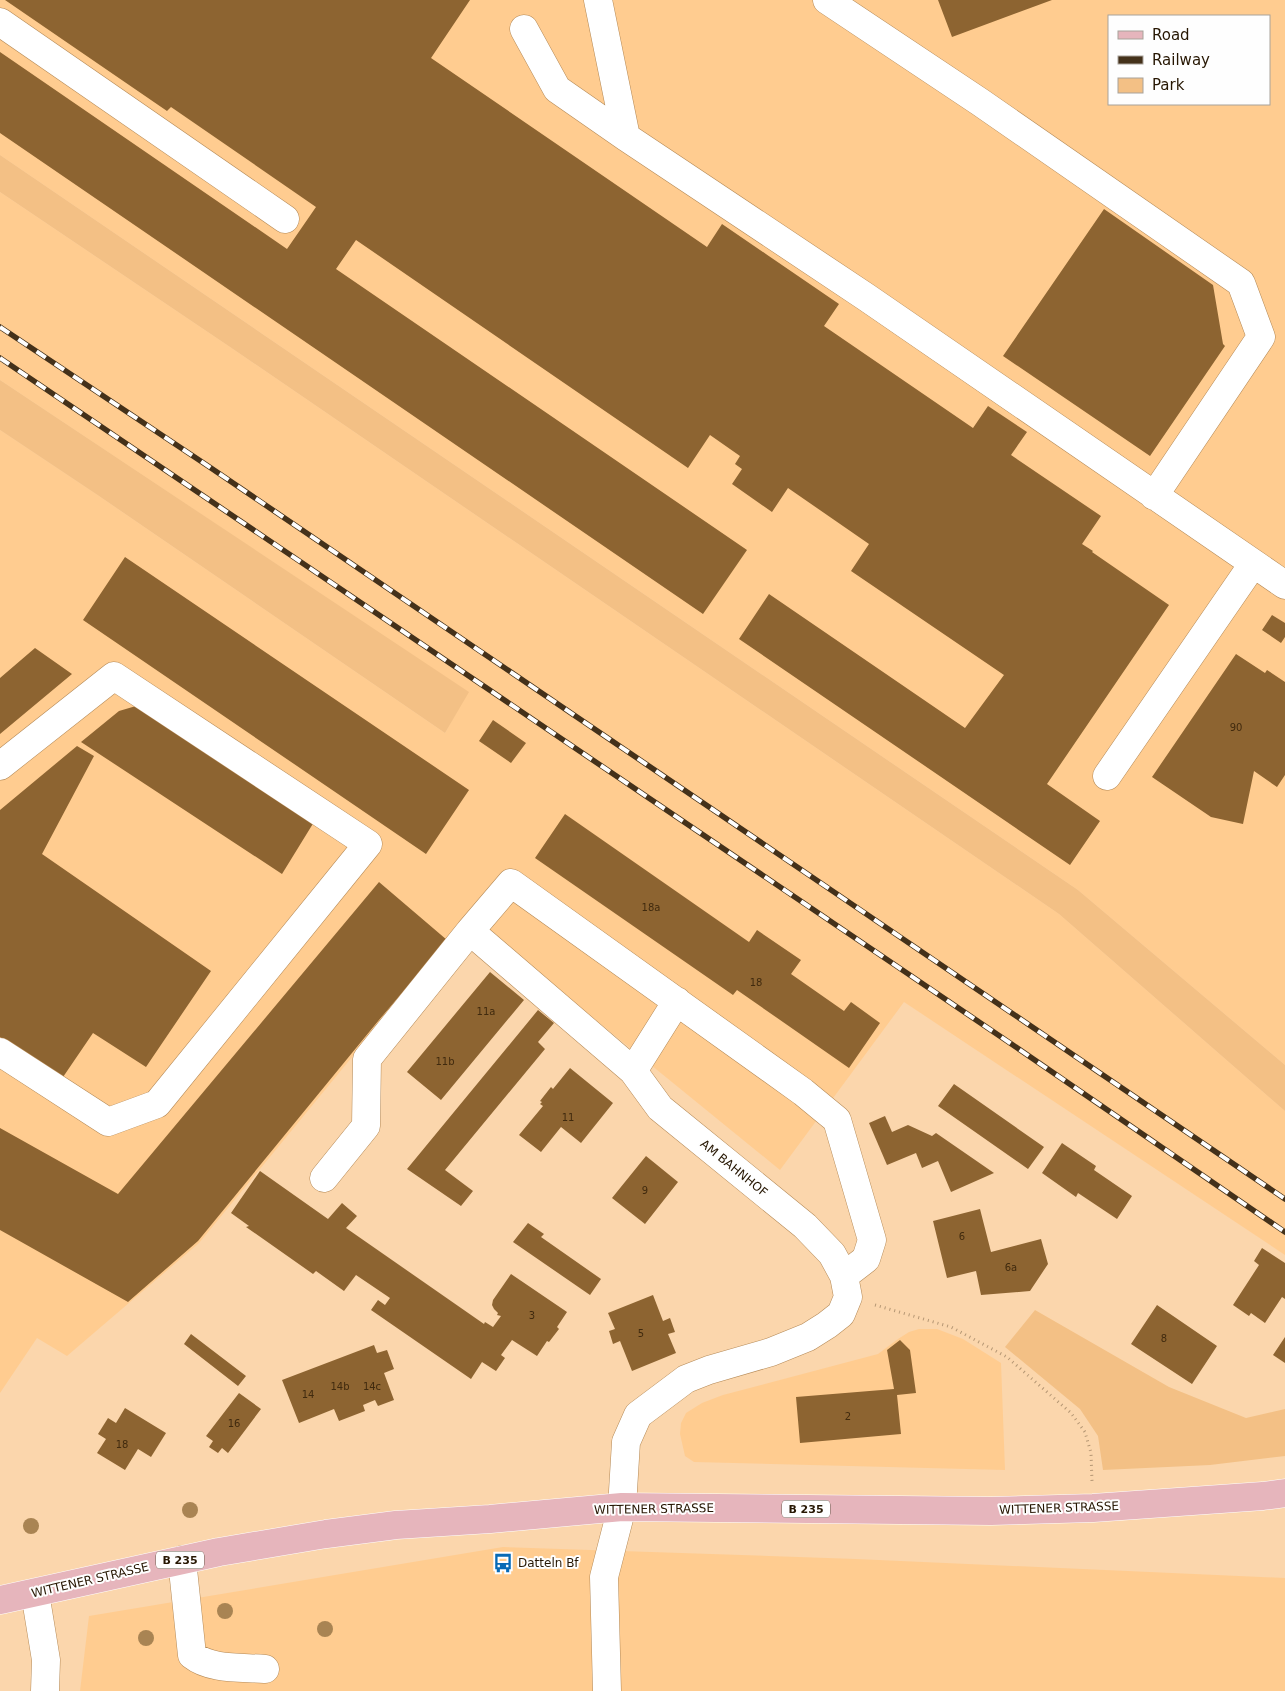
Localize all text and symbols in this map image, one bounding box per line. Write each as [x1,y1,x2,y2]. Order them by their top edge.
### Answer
legend [1108,15,1270,105]
text: Road [1152,26,1190,44]
text: Railway [1152,51,1210,69]
text: Park [1152,76,1185,94]
house number: 90 [1230,722,1242,733]
house number: 18a [642,902,660,913]
house number: 18 [750,977,762,988]
house number: 11a [477,1006,495,1017]
house number: 11b [435,1056,455,1067]
house number: 11 [562,1112,574,1123]
street label: AM BAHNHOF [698,1137,770,1199]
house number: 9 [642,1185,648,1196]
house number: 6 [959,1231,965,1242]
house number: 6a [1005,1262,1017,1273]
house number: 3 [529,1310,535,1321]
house number: 5 [638,1328,644,1339]
house number: 8 [1161,1333,1167,1344]
house number: 14b [330,1381,350,1392]
house number: 14c [363,1381,381,1392]
house number: 14 [302,1389,314,1400]
house number: 2 [845,1411,851,1422]
house number: 16 [228,1418,240,1429]
house number: 18 [116,1439,128,1450]
street label: WITTENER STRASSE [999,1499,1119,1517]
road number: B 235 [782,1500,830,1518]
street label: WITTENER STRASSE [594,1501,714,1517]
road number: B 235 [156,1552,204,1568]
bus stop icon: Datteln Bf [492,1552,514,1574]
place label: Datteln Bf [518,1556,579,1570]
street label: WITTENER STRASSE [30,1560,150,1600]

